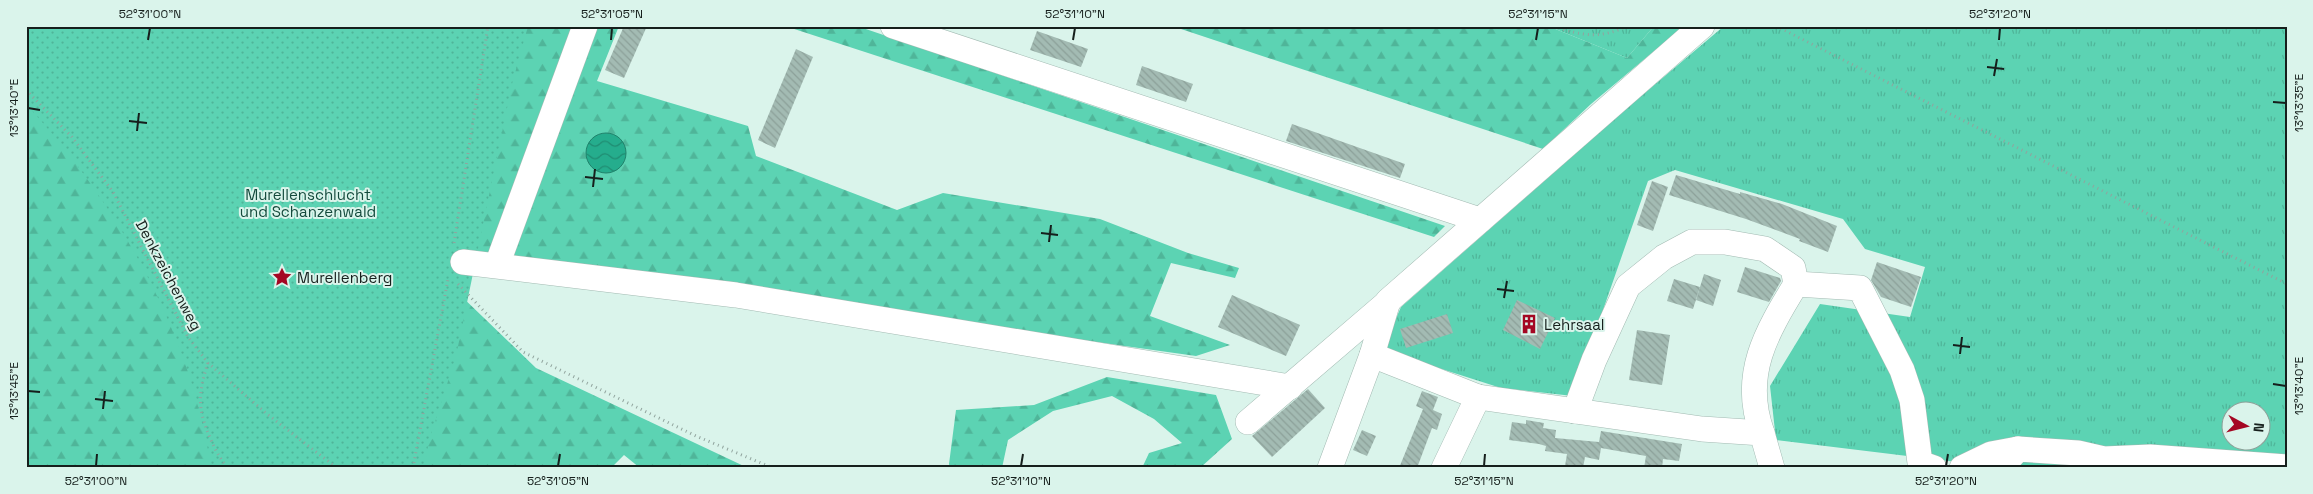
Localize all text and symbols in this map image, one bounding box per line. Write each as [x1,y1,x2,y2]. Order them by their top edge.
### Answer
text: 52°31'00"N [119,6,181,22]
text: 52°31'05"N [581,6,643,22]
text: 52°31'10"N [1045,6,1105,22]
text: 52°31'15"N [1508,6,1568,22]
text: 52°31'20"N [1969,6,2031,22]
text: 13°13'35"E [2291,74,2307,132]
text: 13°13'40"E [6,78,22,137]
park label: Murellenschlucht und Schanzenwald [240,185,376,221]
street label: Denkzeichenweg [132,216,206,334]
place icon: Murellenberg [271,266,293,288]
place label: Murellenberg [297,268,392,287]
building icon: Lehrsaal [1518,313,1540,335]
place label: Lehrsaal [1544,315,1605,334]
text: 13°13'40"E [2291,356,2307,415]
text: 13°13'45"E [6,362,22,420]
north arrow [2220,402,2270,452]
text: N [2249,422,2268,433]
text: 52°31'00"N [65,473,127,489]
text: 52°31'05"N [527,473,589,489]
text: 52°31'10"N [991,473,1051,489]
text: 52°31'15"N [1454,473,1514,489]
text: 52°31'20"N [1915,473,1977,489]

